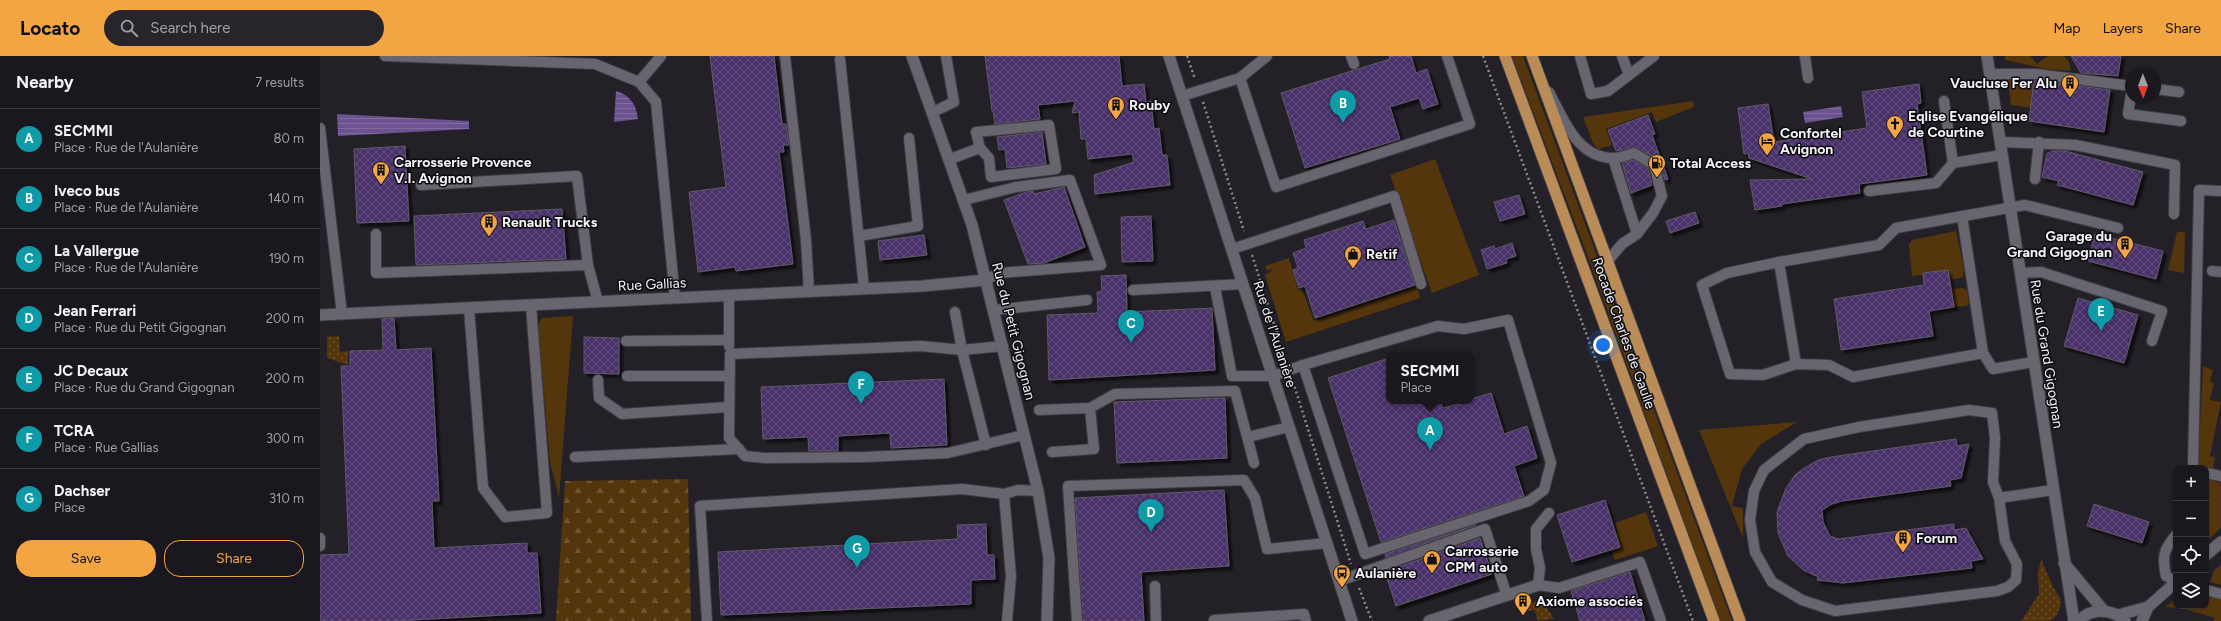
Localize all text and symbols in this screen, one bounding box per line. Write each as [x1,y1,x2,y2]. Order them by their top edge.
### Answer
search box [104,10,384,46]
text: Locato [20,17,80,40]
icon: search [118,17,140,39]
text: Search here [150,19,230,37]
text: Map [2053,20,2081,37]
text: Layers [2103,20,2143,37]
text: Share [2165,20,2201,37]
north arrow [2125,68,2161,104]
text: Nearby [16,72,74,92]
building icon: Vaucluse Fer Alu [2060,73,2080,98]
text: 7 results [255,75,304,90]
place label: Vaucluse Fer Alu [1950,75,2057,92]
pin: B [1330,90,1356,123]
building icon: Rouby [1106,95,1126,120]
place label: Rouby [1129,97,1171,114]
place label: Eqlise Evangélique de Courtine [1908,108,2028,141]
church icon: Eqlise Evangélique de Courtine [1885,114,1905,139]
text: SECMMI [54,122,113,140]
place label: Confortel Avignon [1780,125,1842,158]
text: A [24,131,34,146]
text: 80 m [273,131,304,146]
hotel icon: Confortel Avignon [1757,131,1777,156]
text: Place · Rue de l'Aulanière [54,140,198,155]
fuel station icon: Total Access [1647,153,1667,178]
place label: Carrosserie Provence V.I. Avignon [394,154,532,187]
place label: Total Access [1670,155,1752,172]
building icon: Carrosserie Provence V.I. Avignon [371,160,391,185]
text: Iveco bus [54,182,120,200]
text: B [25,191,33,206]
text: 140 m [268,191,304,206]
text: Place · Rue de l'Aulanière [54,200,198,215]
building icon: Renault Trucks [479,212,499,237]
place label: Renault Trucks [502,214,598,231]
place label: Garage du Grand Gigognan [2007,228,2112,261]
building icon: Garage du Grand Gigognan [2115,234,2135,259]
text: La Vallergue [54,242,139,260]
shop icon: Retif [1343,244,1363,269]
place label: Retif [1366,246,1398,263]
text: C [24,251,34,266]
text: 190 m [269,251,304,266]
street label: Rocade Charles de Gaulle [1588,255,1659,412]
text: Place · Rue de l'Aulanière [54,260,198,275]
street label: Rue du Petit Gigognan [988,261,1039,402]
street label: Rue Gallias [617,274,687,295]
street label: Rue du Grand Gigognan [2026,278,2067,430]
street label: Rue de l'Aulanière [1249,279,1300,390]
pin: E [2088,298,2114,331]
text: Jean Ferrari [54,302,136,320]
pin: C [1118,310,1144,343]
text: D [24,311,34,326]
text: 200 m [266,311,304,326]
text: Place · Rue du Petit Gigognan [54,320,226,335]
your location [1593,335,1613,355]
popup [1386,352,1474,404]
text: JC Decaux [54,362,128,380]
text: SECMMI [1401,362,1459,380]
text: E [25,371,33,386]
text: 200 m [266,371,304,386]
pin: F [848,371,874,404]
text: Place · Rue du Grand Gigognan [54,380,234,395]
text: Place [1401,380,1432,395]
pin: A [1417,417,1443,450]
text: TCRA [54,422,94,440]
text: F [25,431,33,446]
text: 300 m [266,431,304,446]
text: Place · Rue Gallias [54,440,159,455]
map controls [2173,465,2209,609]
button: + [2173,465,2209,501]
text: Dachser [54,482,110,500]
text: G [24,491,34,506]
text: 310 m [269,491,304,506]
pin: D [1138,499,1164,532]
text: Place [54,500,85,515]
button: − [2173,501,2209,537]
building icon: Forum [1893,528,1913,553]
place label: Forum [1916,530,1957,547]
pin: G [844,535,870,568]
button: locate [2173,537,2209,573]
button: Save [16,540,156,577]
button: Share [164,540,304,577]
place label: Carrosserie CPM auto [1445,543,1519,576]
shop icon: Carrosserie CPM auto [1422,549,1442,574]
bus stop icon: Aulanière [1332,563,1352,588]
place label: Aulanière [1355,565,1417,582]
button: layers [2173,573,2209,609]
building icon: Axiome associés [1513,591,1533,616]
place label: Axiome associés [1536,593,1643,610]

